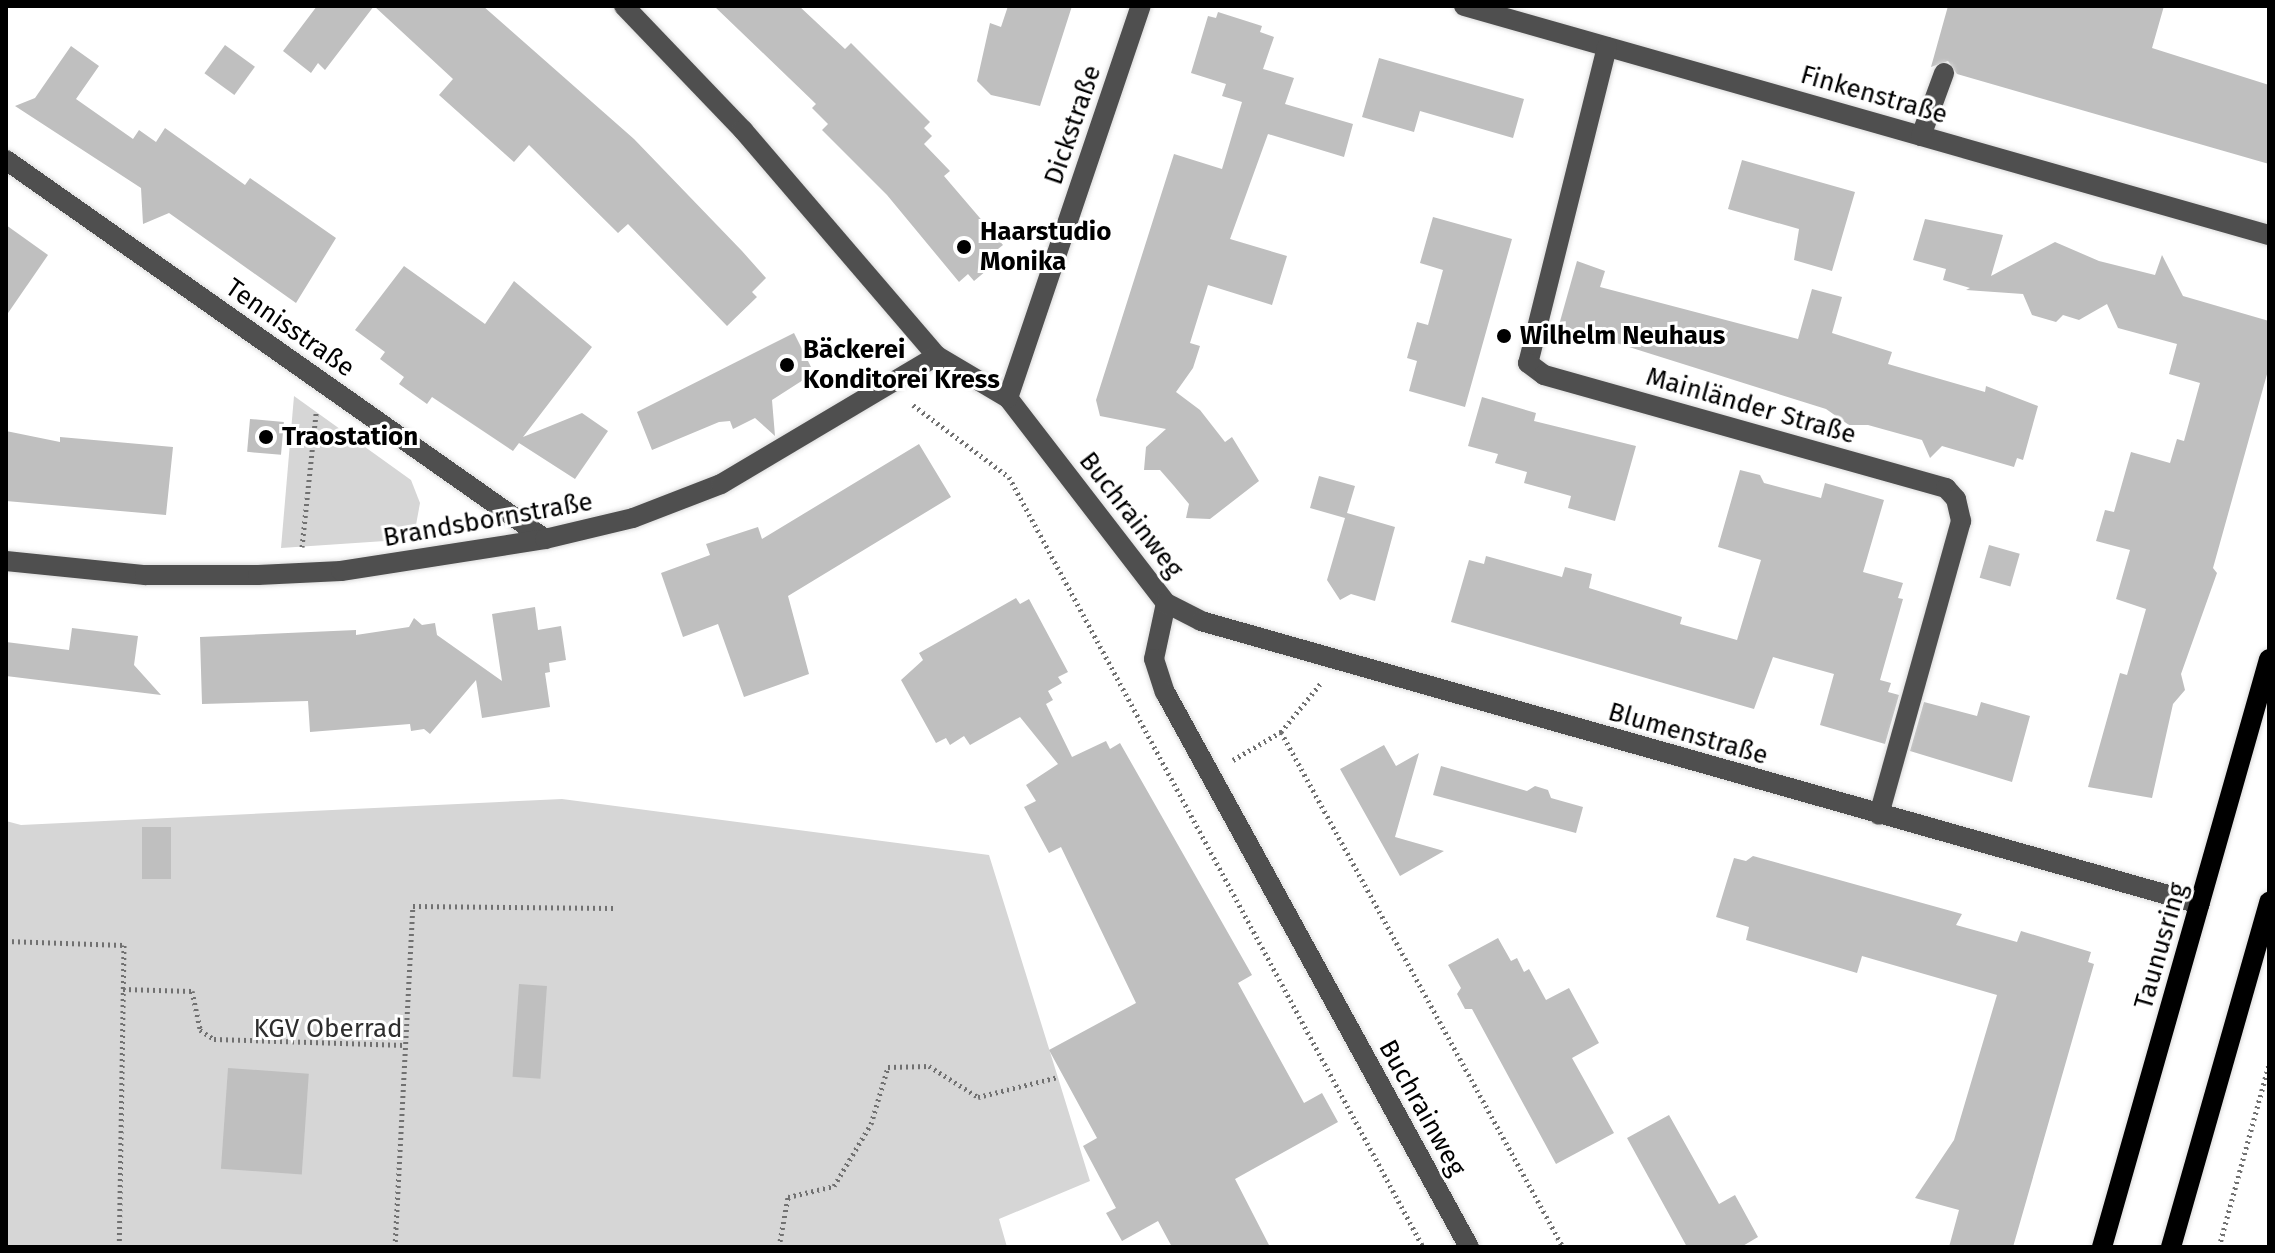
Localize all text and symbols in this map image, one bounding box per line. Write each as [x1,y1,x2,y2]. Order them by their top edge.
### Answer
street label: Finkenstraße [1797,59,1951,131]
street label: Dickstraße [1038,61,1108,189]
place label: Haarstudio Monika [980,216,1111,278]
marker: Haarstudio Monika [955,238,973,256]
street label: Tennisstraße [220,272,360,384]
place label: Wilhelm Neuhaus [1520,320,1725,352]
marker: Wilhelm Neuhaus [1495,327,1513,345]
place label: Bäckerei Konditorei Kress [803,334,1000,396]
marker: Bäckerei Konditorei Kress [778,356,796,374]
street label: Mainländer Straße [1642,361,1860,451]
place label: Traostation [282,421,418,453]
marker: Traostation [257,428,275,446]
street label: Buchrainweg [1072,446,1190,584]
street label: Brandsbornstraße [381,486,595,554]
street label: Blumenstraße [1605,696,1771,772]
street label: Taunusring [2128,879,2194,1013]
park label: KGV Oberrad [253,1013,403,1045]
street label: Buchrainweg [1372,1035,1472,1181]

